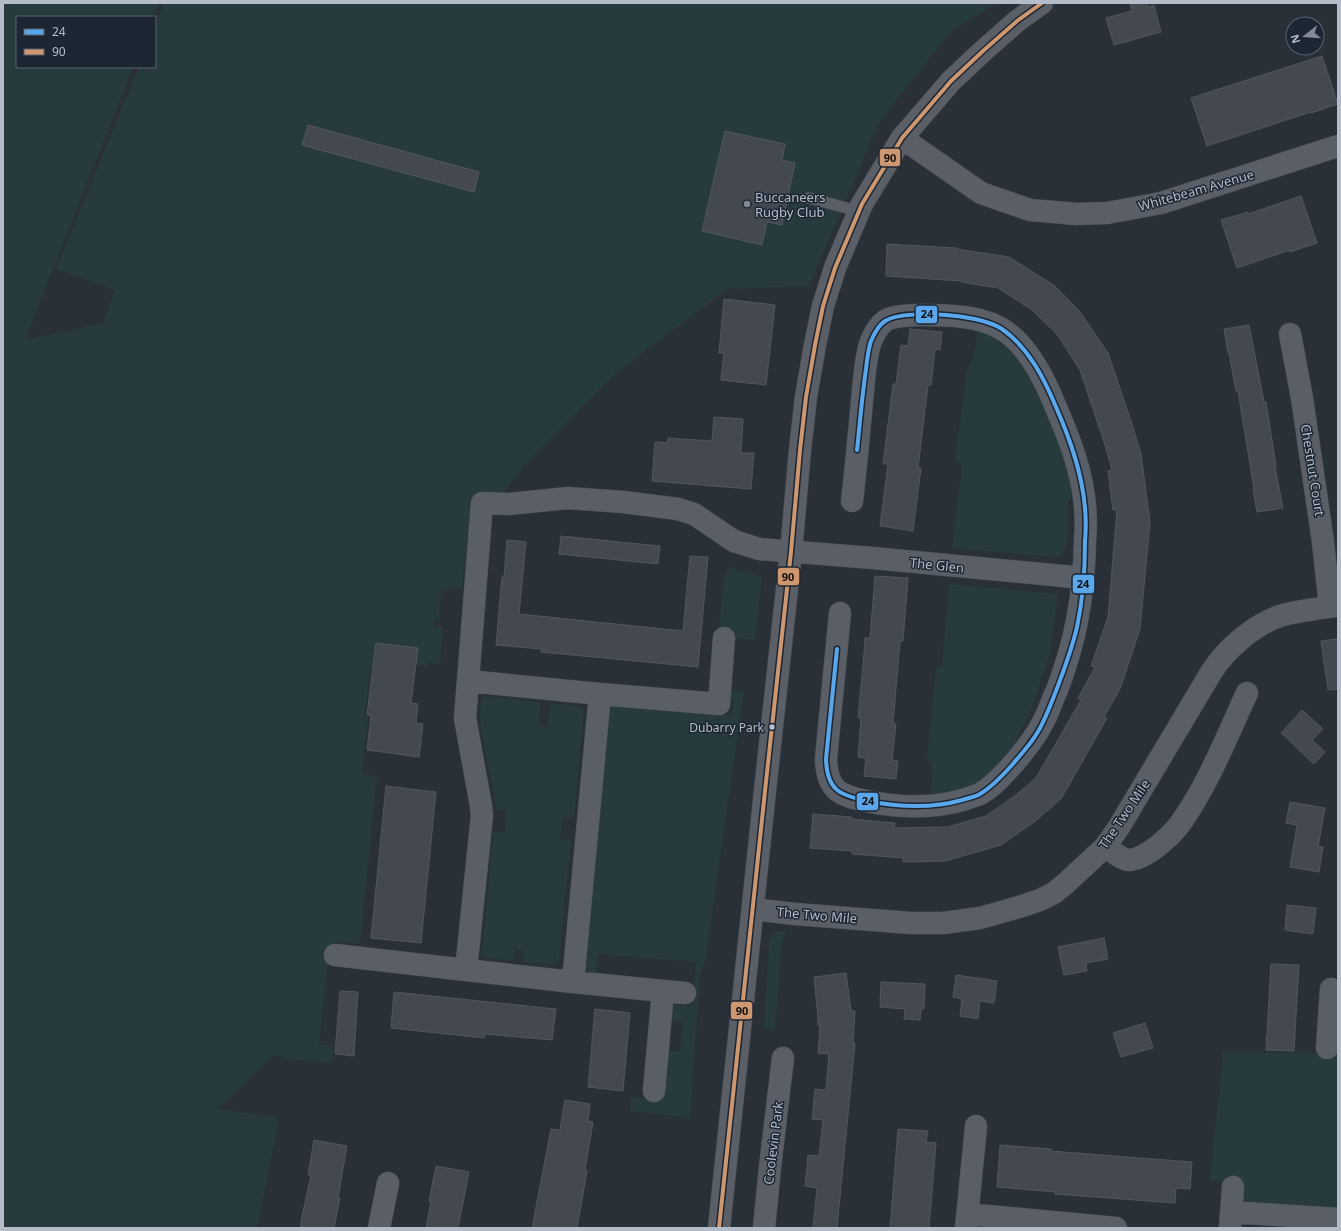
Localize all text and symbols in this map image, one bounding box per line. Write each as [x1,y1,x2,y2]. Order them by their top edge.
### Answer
legend [16,16,156,68]
north arrow [1285,16,1325,56]
text: 24 [52,23,66,40]
text: N [1286,33,1303,46]
text: 90 [52,43,66,60]
line badge: 90 [879,148,901,167]
text: 90 [884,150,896,165]
street label: Whitebeam Avenue [1136,165,1256,215]
place label: Buccaneers Rugby Club [755,188,826,221]
marker: Buccaneers Rugby Club [742,199,752,209]
line badge: 24 [915,305,938,324]
text: 24 [921,306,934,321]
street label: Chestnut Court [1297,423,1329,518]
street label: The Glen [909,553,965,577]
line badge: 90 [777,567,800,586]
text: 90 [782,569,794,584]
line badge: 24 [1072,574,1095,594]
text: 24 [1077,576,1090,591]
place label: Dubarry Park [689,719,765,736]
marker: Dubarry Park [767,722,777,732]
street label: The Two Mile [1094,776,1154,852]
line badge: 24 [856,792,879,811]
text: 24 [862,793,875,808]
street label: The Two Mile [776,903,858,927]
line badge: 90 [730,1001,753,1020]
text: 90 [736,1003,748,1018]
street label: Coolevin Park [759,1101,787,1185]

